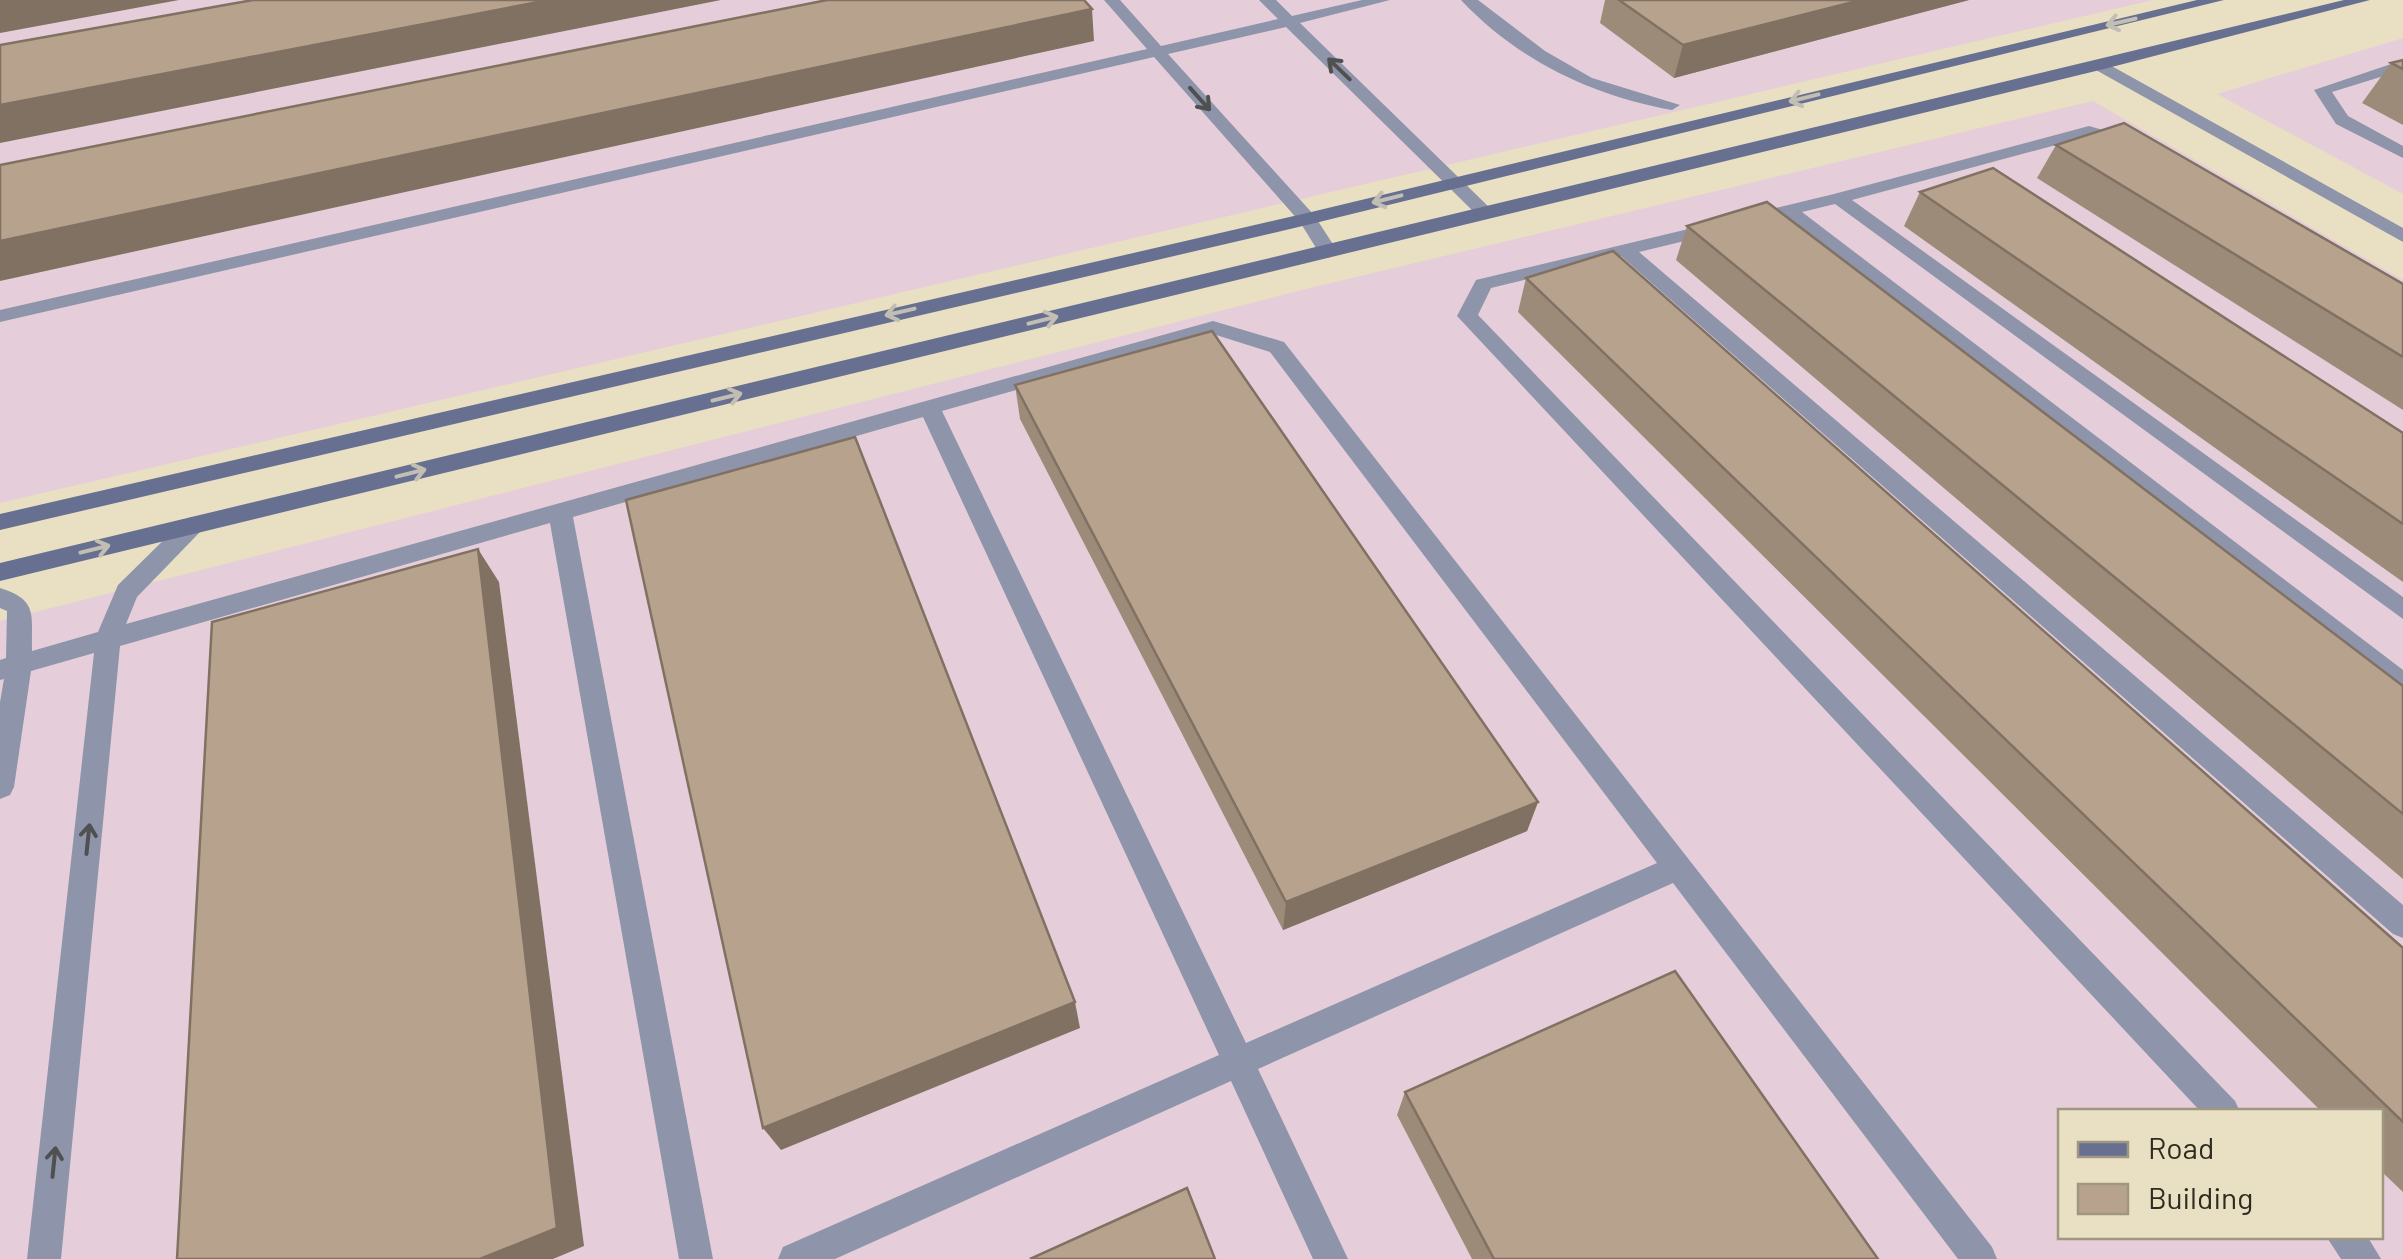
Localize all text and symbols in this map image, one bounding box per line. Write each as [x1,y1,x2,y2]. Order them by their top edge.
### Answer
one-way arrow [2106,14,2138,32]
one-way arrow [1327,58,1352,81]
one-way arrow [1189,86,1212,111]
one-way arrow [1789,90,1821,108]
one-way arrow [1372,191,1404,209]
one-way arrow [884,304,916,322]
one-way arrow [1026,310,1058,328]
one-way arrow [710,387,742,405]
one-way arrow [394,463,426,481]
one-way arrow [78,539,110,557]
one-way arrow [78,823,97,855]
legend [2058,1109,2383,1239]
text: Road [2148,1129,2214,1165]
one-way arrow [45,1146,64,1179]
text: Building [2148,1179,2253,1215]

